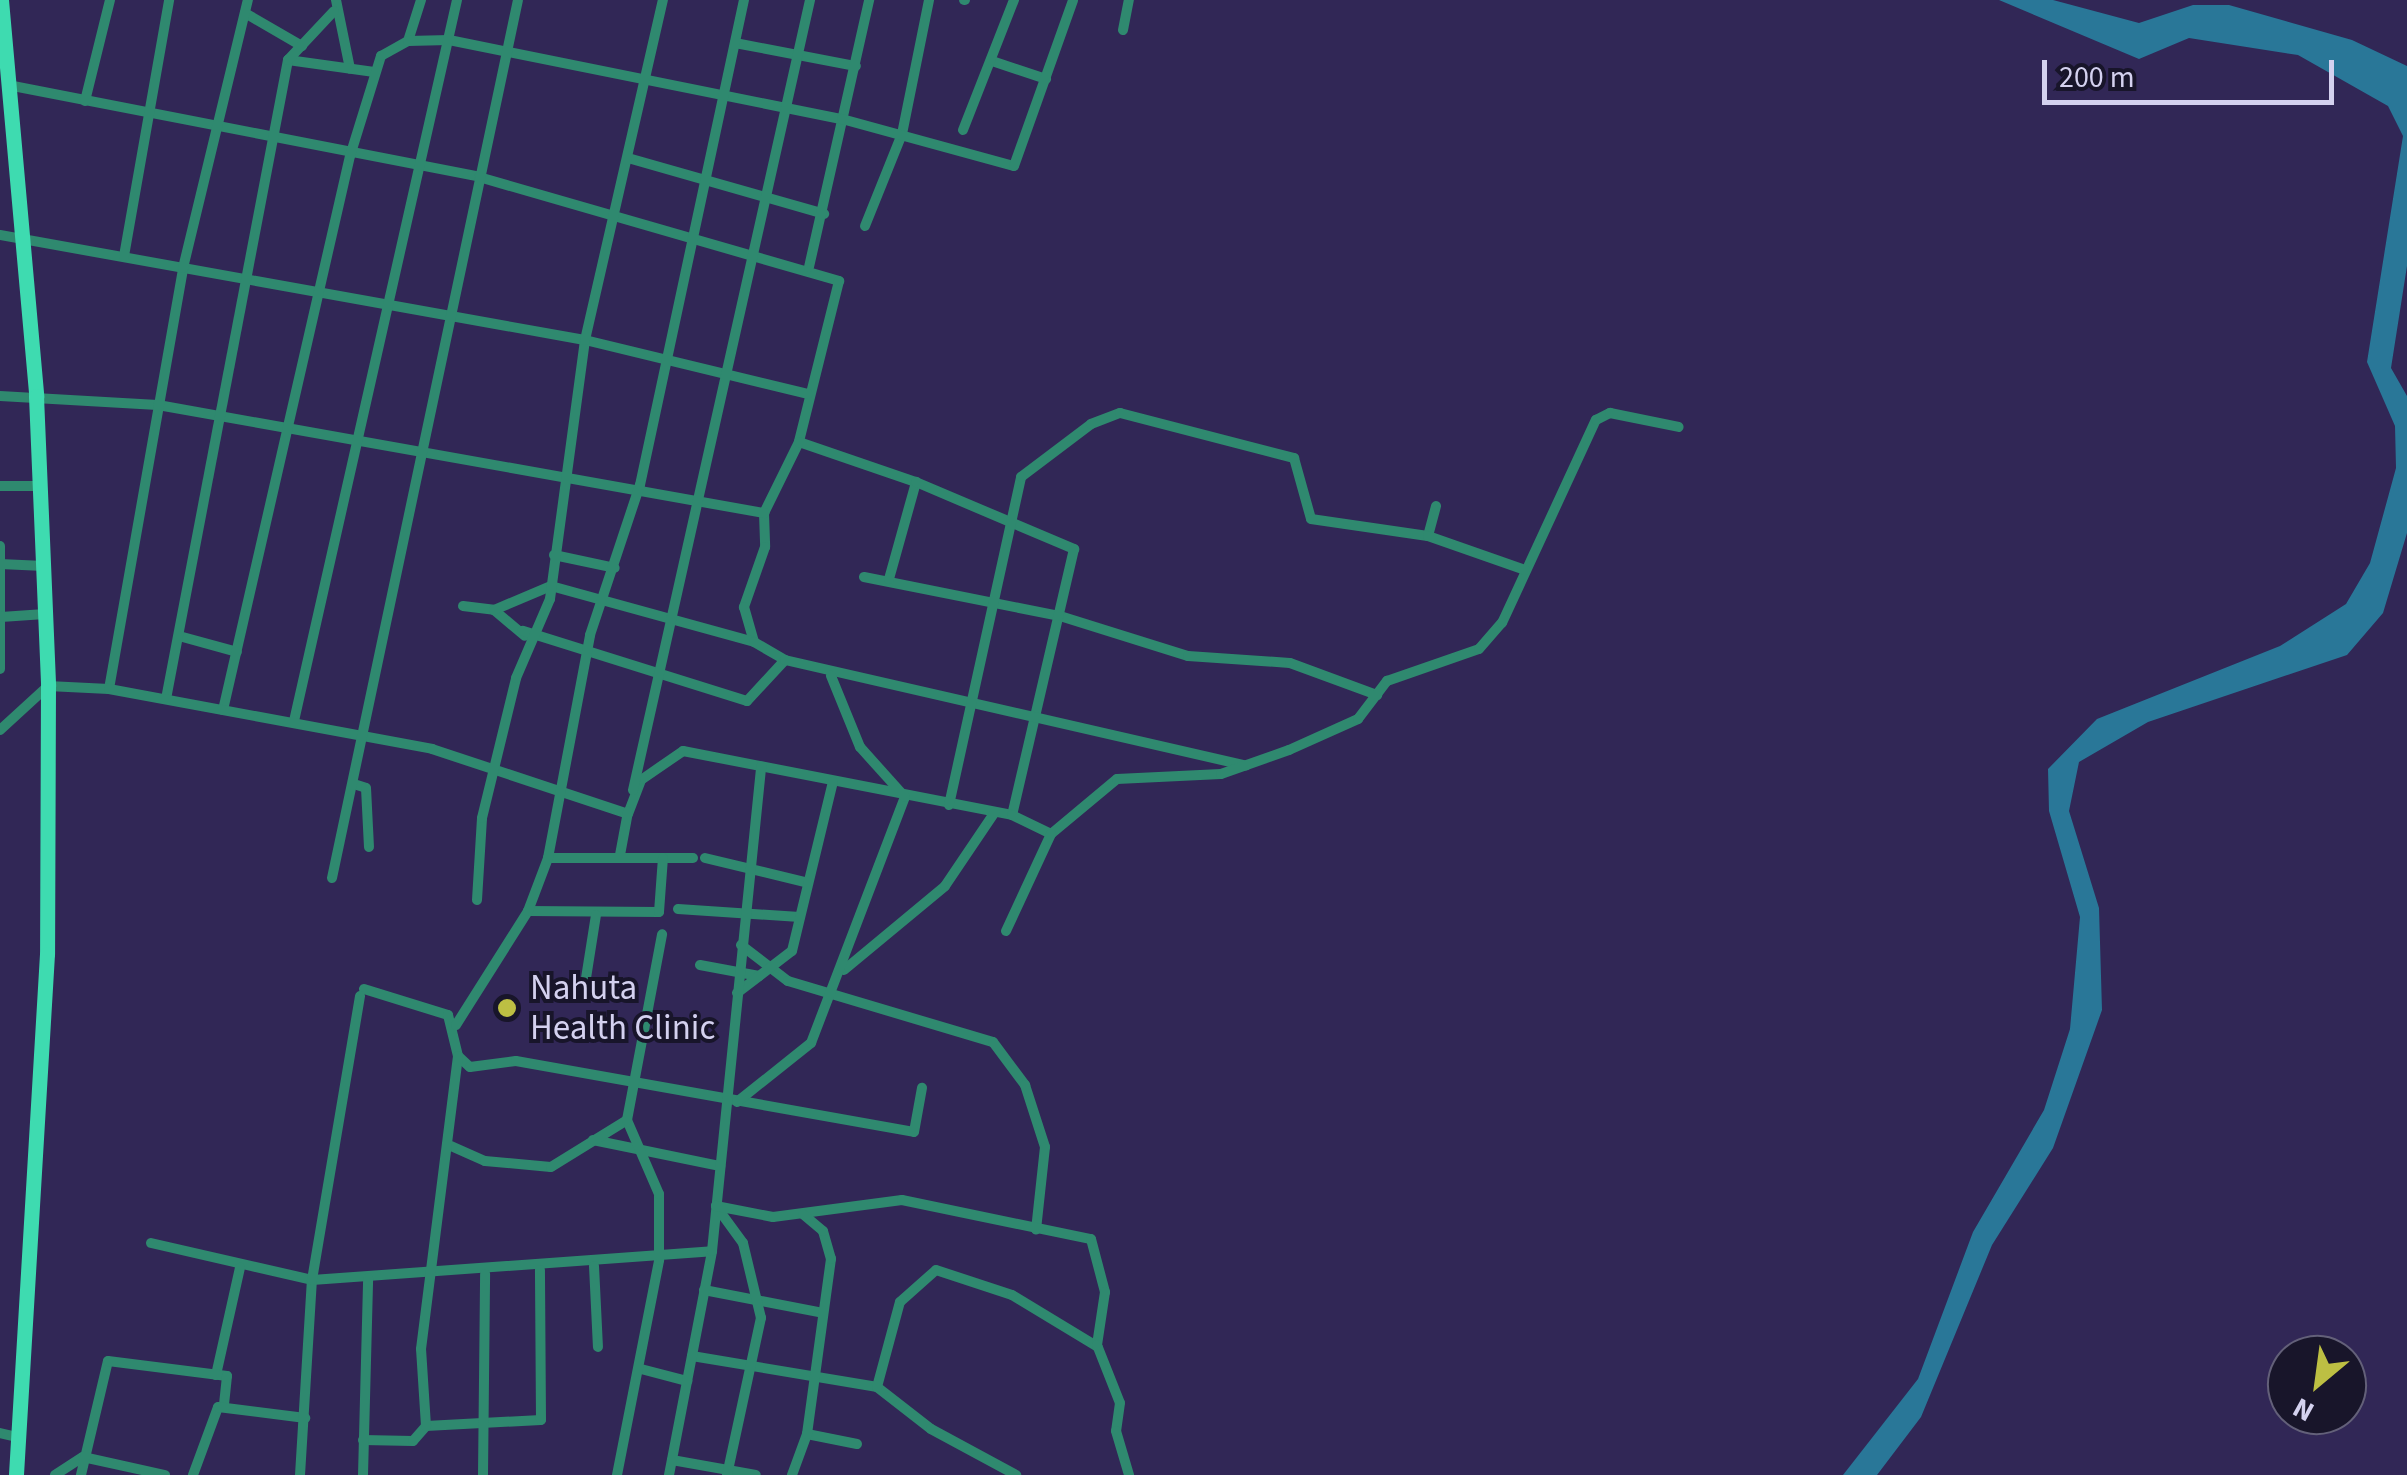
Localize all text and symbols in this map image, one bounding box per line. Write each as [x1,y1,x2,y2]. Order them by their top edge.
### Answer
scale bar [2047,40,2340,102]
text: 200 m [2059,56,2135,99]
place label: Nahuta Health Clinic [530,967,715,1049]
marker: Nahuta Health Clinic [494,995,520,1021]
north arrow [2267,1335,2367,1435]
text: N [2286,1387,2321,1431]

